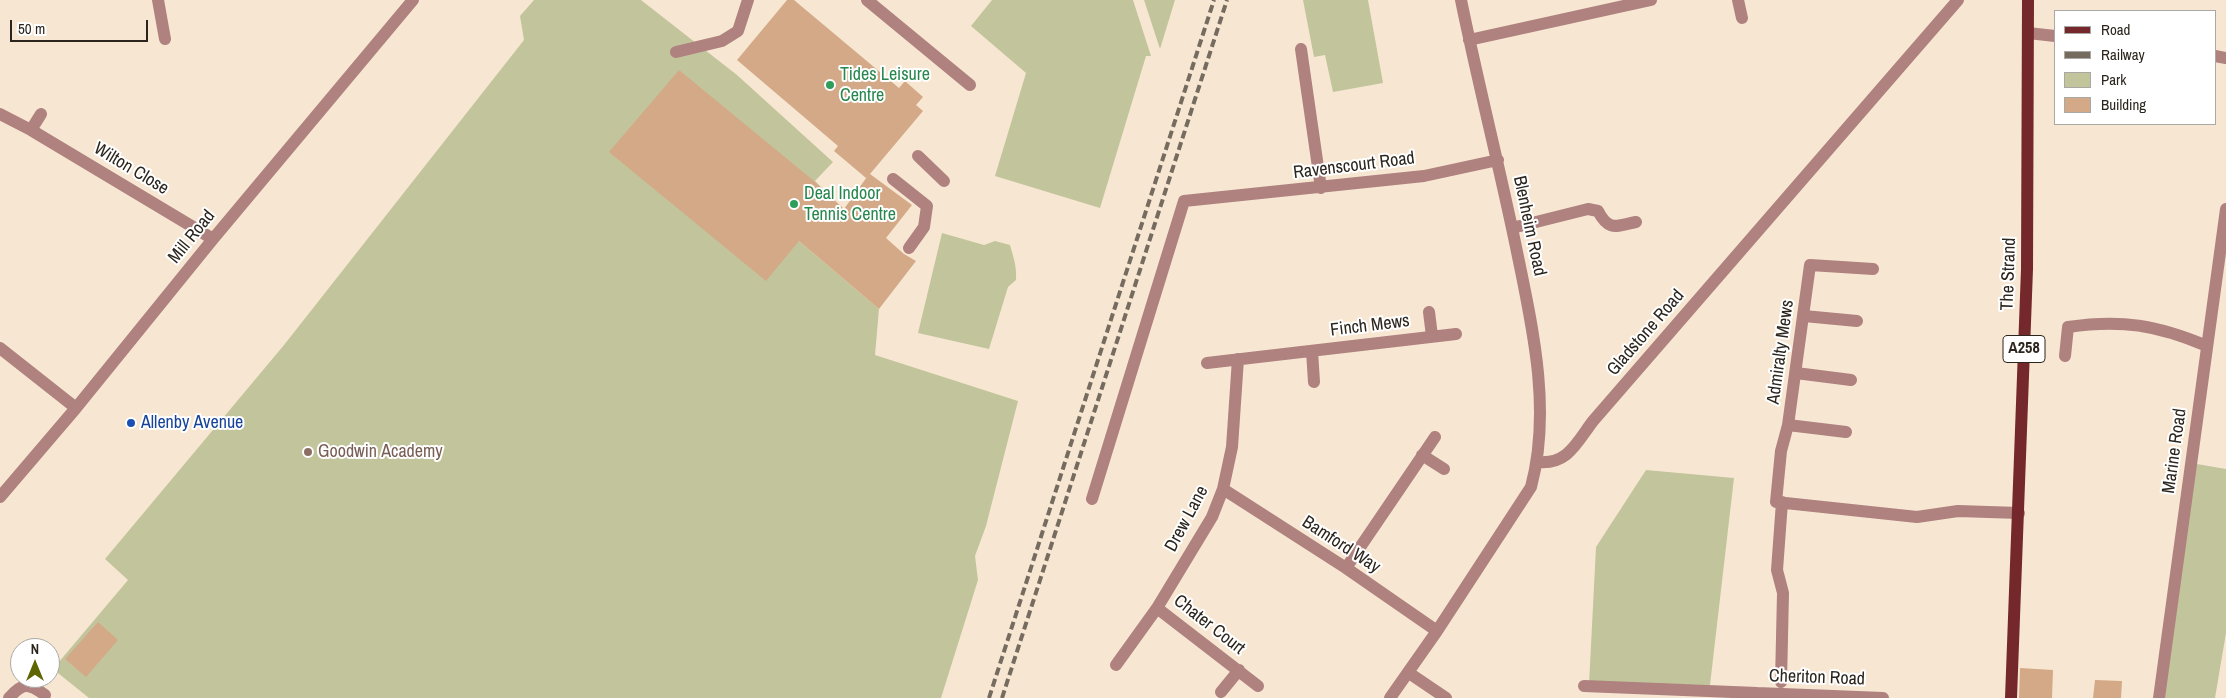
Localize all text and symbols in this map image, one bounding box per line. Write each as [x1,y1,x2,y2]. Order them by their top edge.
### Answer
scale bar [12,10,150,42]
legend [2054,10,2216,125]
text: 50 m [18,18,45,39]
text: Road [2101,19,2130,40]
text: Railway [2101,44,2145,65]
place label: Tides Leisure Centre [840,64,930,106]
text: Park [2101,69,2126,90]
marker: Tides Leisure Centre [824,79,836,91]
text: Building [2101,94,2146,115]
street label: Wilton Close [90,138,172,200]
street label: Ravenscourt Road [1292,148,1416,184]
street label: Blenheim Road [1508,174,1550,278]
place label: Deal Indoor Tennis Centre [804,183,896,225]
marker: Deal Indoor Tennis Centre [788,198,800,210]
street label: Mill Road [164,206,220,268]
street label: The Strand [1997,237,2021,311]
street label: Gladstone Road [1603,286,1689,380]
street label: Admiralty Mews [1763,299,1799,405]
street label: Finch Mews [1329,310,1411,342]
road number: A258 [2003,336,2045,362]
street label: Marine Road [2158,407,2192,495]
place label: Allenby Avenue [141,412,243,434]
marker: Allenby Avenue [125,417,137,429]
place label: Goodwin Academy [318,441,443,463]
marker: Goodwin Academy [302,446,314,458]
street label: Drew Lane [1161,482,1213,556]
street label: Bamford Way [1298,512,1384,578]
street label: Chater Court [1169,590,1249,660]
north arrow [10,638,60,688]
text: N [31,640,39,658]
street label: Cheriton Road [1769,666,1865,690]

